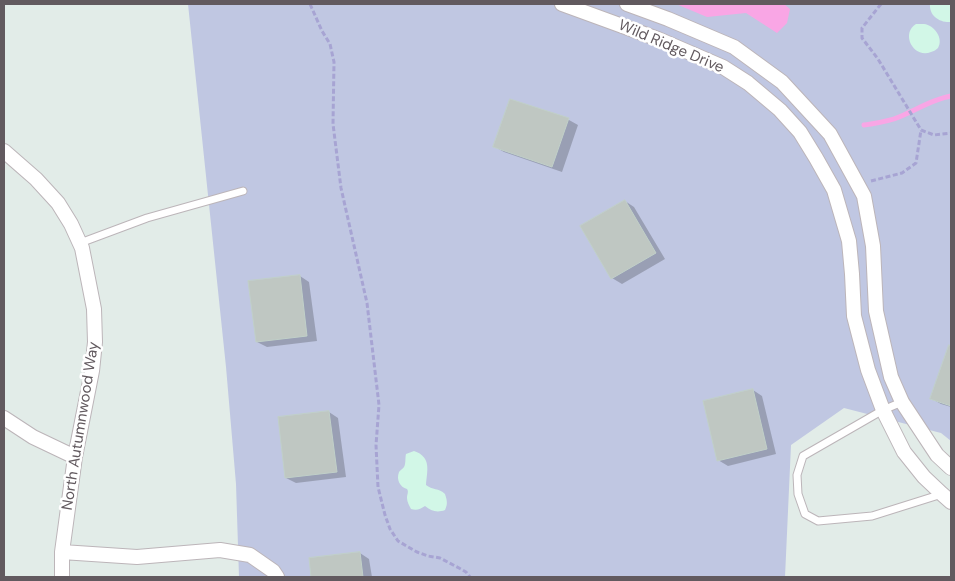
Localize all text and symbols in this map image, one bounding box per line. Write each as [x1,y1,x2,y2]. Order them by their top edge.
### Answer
street label: Wild Ridge Drive [616,17,726,77]
street label: North Autumnwood Way [59,340,103,512]

